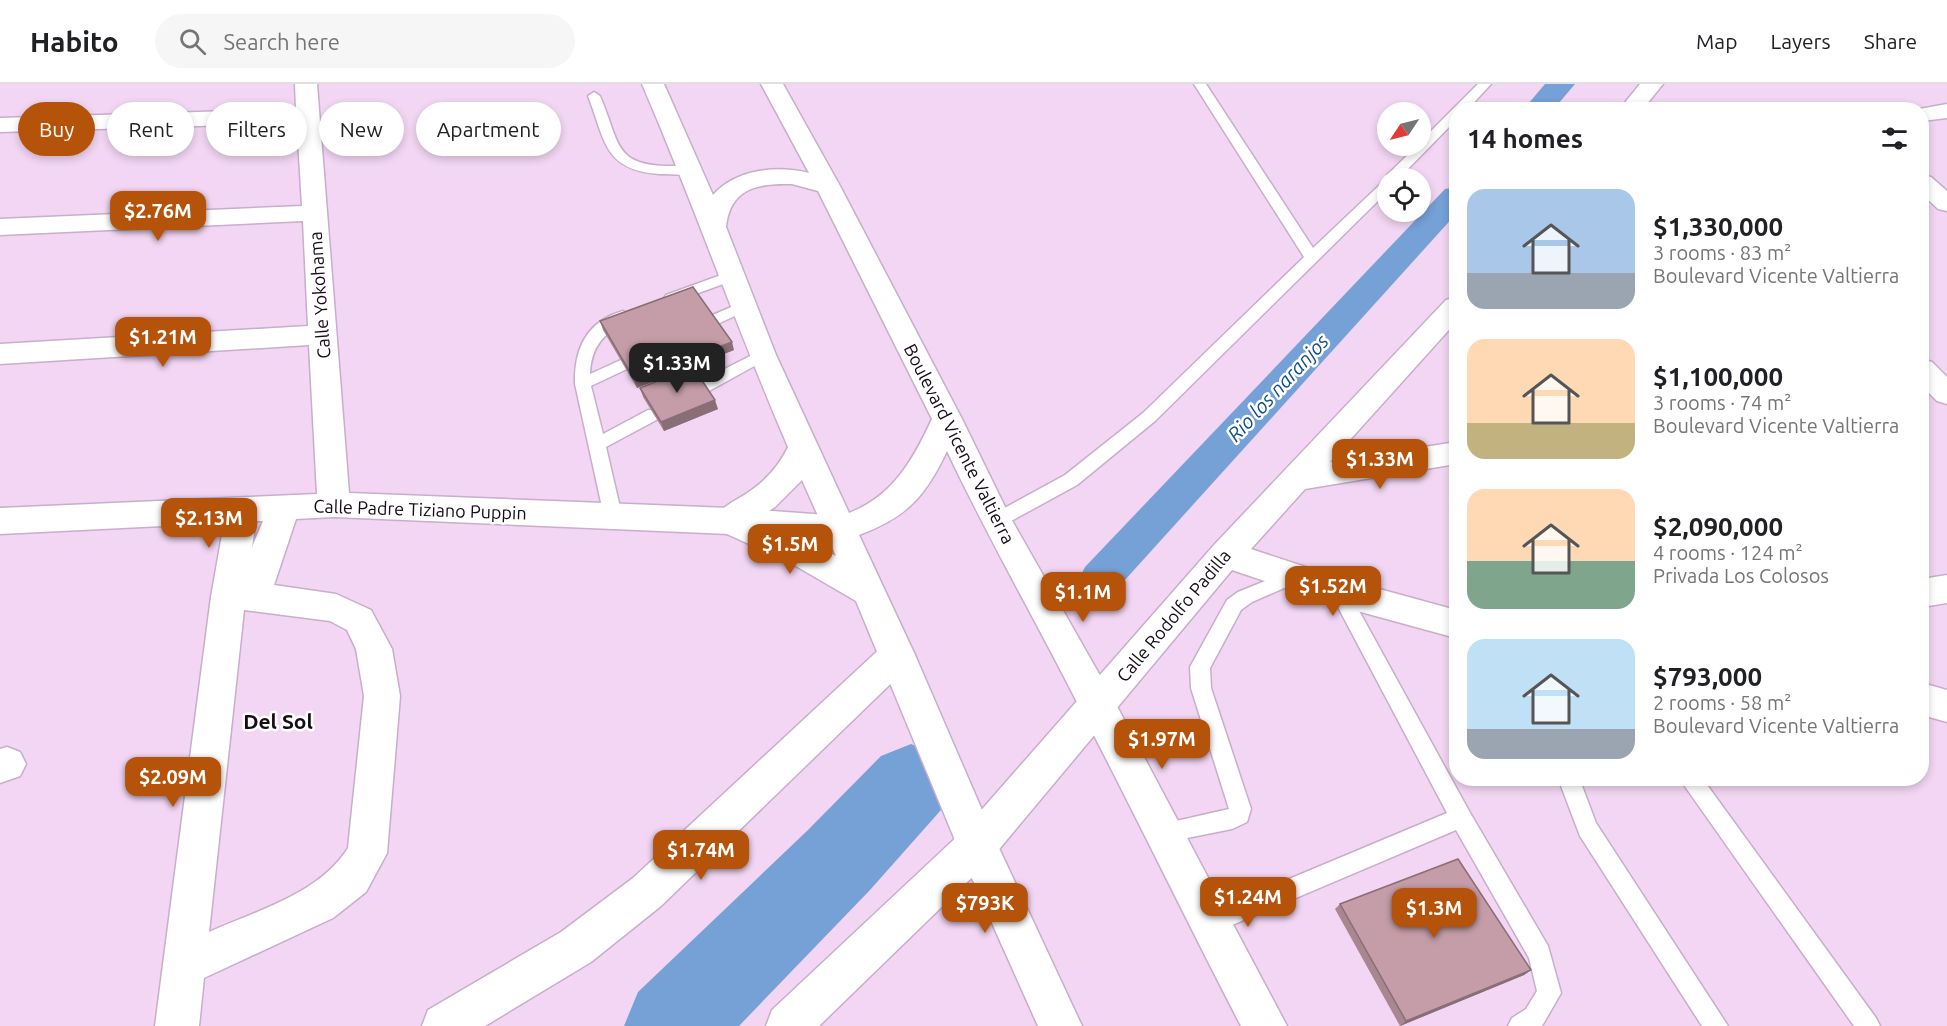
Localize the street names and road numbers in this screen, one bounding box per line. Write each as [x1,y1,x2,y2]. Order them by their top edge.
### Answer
street label: Calle Yokohama [305,231,333,359]
street label: Boulevard Vicente Valtierra [901,340,1019,547]
street label: Calle Padre Tiziano Puppin [313,495,527,523]
street label: Calle Rodolfo Padilla [1112,545,1234,685]

